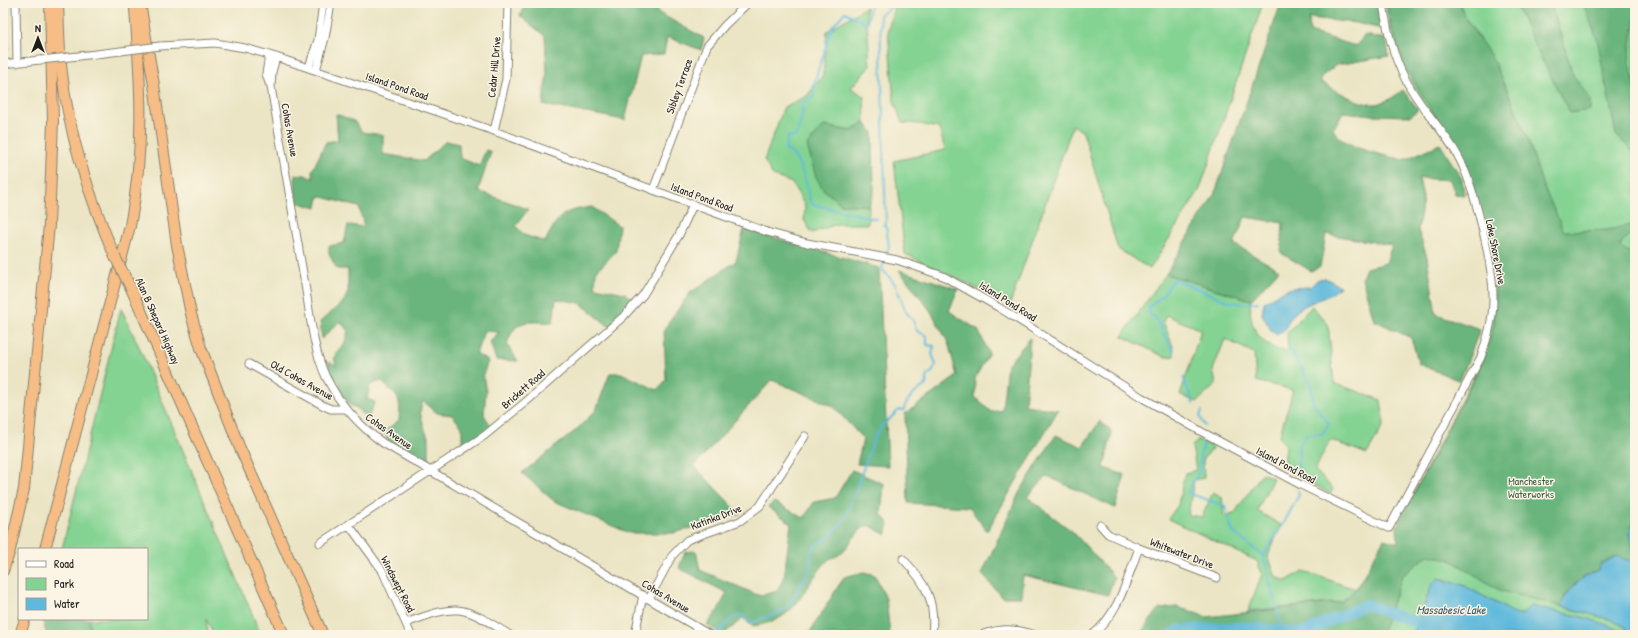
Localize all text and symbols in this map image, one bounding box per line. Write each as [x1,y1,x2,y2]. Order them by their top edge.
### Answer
north arrow [18,18,58,58]
text: N [35,21,41,35]
street label: Cedar Hill Drive [484,35,504,98]
street label: Sibley Terrace [663,56,696,115]
street label: Island Pond Road [364,69,431,103]
street label: Cohas Avenue [278,102,302,158]
street label: Island Pond Road [669,179,736,215]
street label: Lake Shore Drive [1483,218,1509,286]
street label: Alan B Shepard Highway [133,275,184,367]
street label: Island Pond Road [977,278,1040,325]
street label: Old Cohas Avenue [268,357,337,403]
street label: Brickett Road [498,366,548,412]
street label: Cohas Avenue [363,410,416,453]
street label: Island Pond Road [1254,443,1319,487]
park label: Manchester Waterworks [1508,474,1555,501]
street label: Katinka Drive [689,501,744,533]
street label: Whitewater Drive [1148,534,1216,572]
legend [18,548,148,620]
street label: Windswept Road [378,554,418,615]
text: Road [54,555,74,572]
text: Park [54,575,74,592]
street label: Cohas Avenue [639,576,693,616]
text: Water [54,595,80,612]
water label: Massabesic Lake [1416,601,1487,618]

